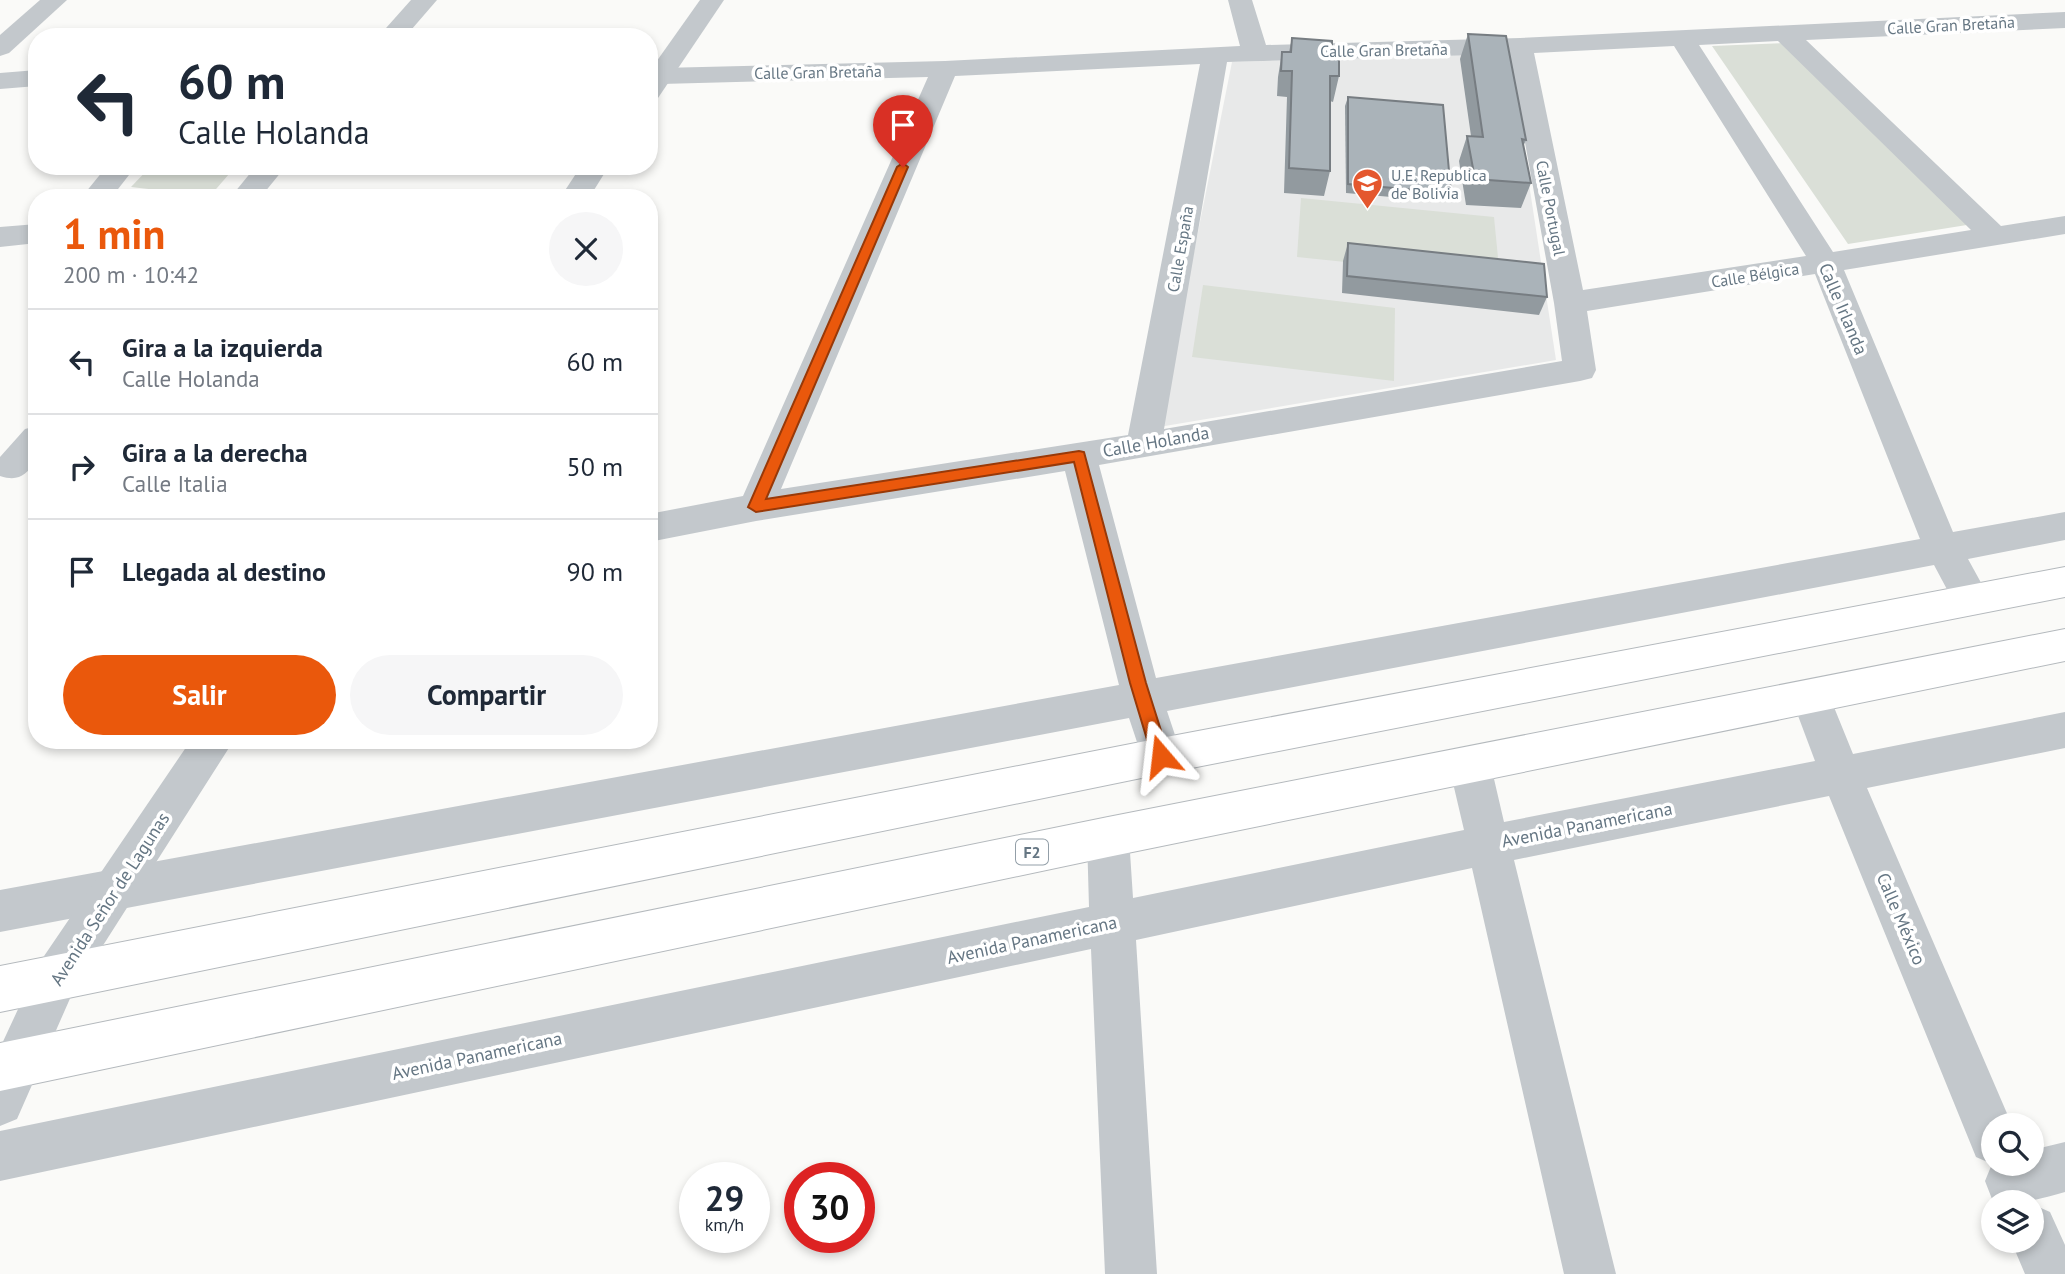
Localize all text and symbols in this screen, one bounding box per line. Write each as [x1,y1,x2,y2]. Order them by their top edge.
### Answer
street label: Calle Gran Bretaña [1887,12,2015,38]
street label: Calle Gran Bretaña [1320,39,1448,61]
text: 60 m [178,49,285,113]
icon: left [63,56,154,147]
street label: Calle Gran Bretaña [754,61,882,83]
pin [873,95,933,167]
icon: arrive [884,106,922,144]
text: Calle Holanda [178,111,370,153]
street label: Calle Portugal [1532,159,1570,258]
place label: U.E. Republica de Bolivia [1391,165,1487,203]
school or university icon: U.E. Republica de Bolivia [1351,167,1385,211]
street label: Calle España [1163,204,1197,294]
text: 1 min [63,206,165,261]
button: close [549,212,623,286]
street label: Calle Bélgica [1710,258,1800,292]
street label: Calle Irlanda [1814,259,1873,358]
text: 200 m · 10:42 [63,260,199,289]
text: Gira a la izquierda [122,331,323,364]
icon: left [63,343,101,381]
text: 60 m [567,345,623,378]
text: Calle Holanda [122,364,260,393]
street label: Calle Holanda [1101,421,1211,462]
text: Gira a la derecha [122,436,308,469]
icon: right [63,448,101,486]
text: 50 m [567,450,623,483]
text: Calle Italia [122,469,228,498]
icon: arrive [63,553,101,591]
text: Llegada al destino [122,555,326,588]
text: 90 m [567,555,623,588]
button: Salir [63,655,336,735]
button: Compartir [350,655,623,735]
position arrow [1124,719,1198,793]
street label: Avenida Panamericana [1500,797,1674,852]
street label: Avenida Señor de Lagunas [45,808,174,990]
road number: F2 [1016,839,1048,864]
street label: Calle México [1872,869,1931,968]
street label: Avenida Panamericana [945,910,1119,969]
street label: Avenida Panamericana [390,1026,564,1085]
map controls [1981,1113,2044,1253]
button: search [1981,1113,2044,1176]
speed limit sign: 30 [784,1162,875,1253]
text: 29 [705,1175,744,1221]
button: layers [1981,1190,2044,1253]
text: km/h [705,1213,744,1236]

